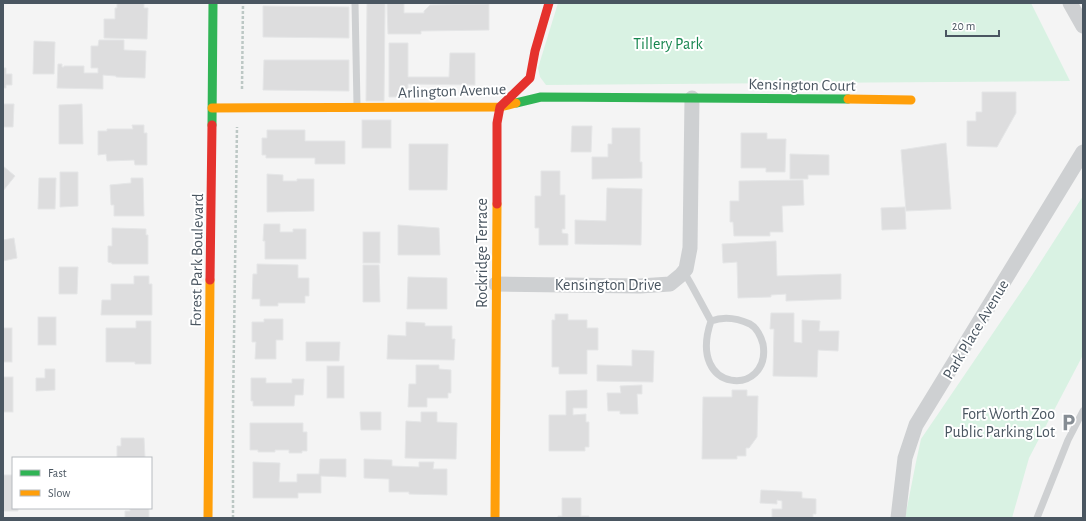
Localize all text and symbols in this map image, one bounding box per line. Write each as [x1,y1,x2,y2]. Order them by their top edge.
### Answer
scale bar [946,12,999,38]
text: 20 m [952,20,975,32]
park label: Tillery Park [633,36,703,53]
street label: Kensington Court [748,76,856,94]
street label: Arlington Avenue [398,81,506,101]
street label: Forest Park Boulevard [188,193,206,327]
street label: Rockridge Terrace [474,198,490,308]
street label: Kensington Drive [555,277,661,293]
street label: Park Place Avenue [940,277,1012,382]
place label: Fort Worth Zoo Public Parking Lot [944,406,1055,440]
parking icon: Fort Worth Zoo Public Parking Lot [1058,412,1078,432]
legend [12,457,152,509]
text: Fast [48,467,67,479]
text: Slow [48,487,70,499]

